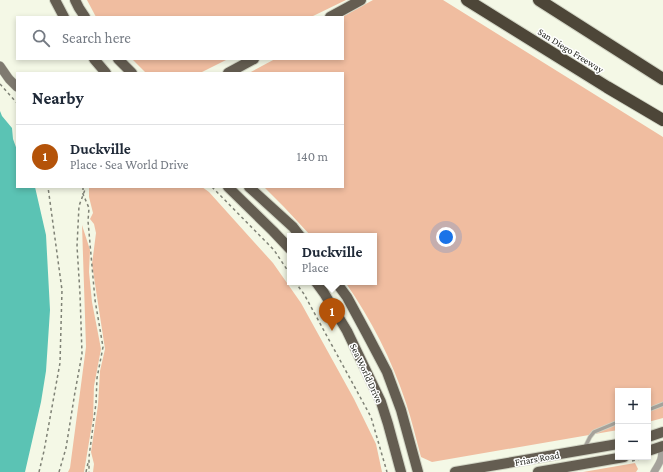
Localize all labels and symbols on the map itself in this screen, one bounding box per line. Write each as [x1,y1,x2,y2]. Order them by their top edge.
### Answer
street label: San Diego Freeway [536,26,606,75]
your location [436,227,456,247]
pin: 1 [319,298,345,331]
street label: Sea World Drive [348,342,385,405]
street label: Friars Road [514,449,561,468]

